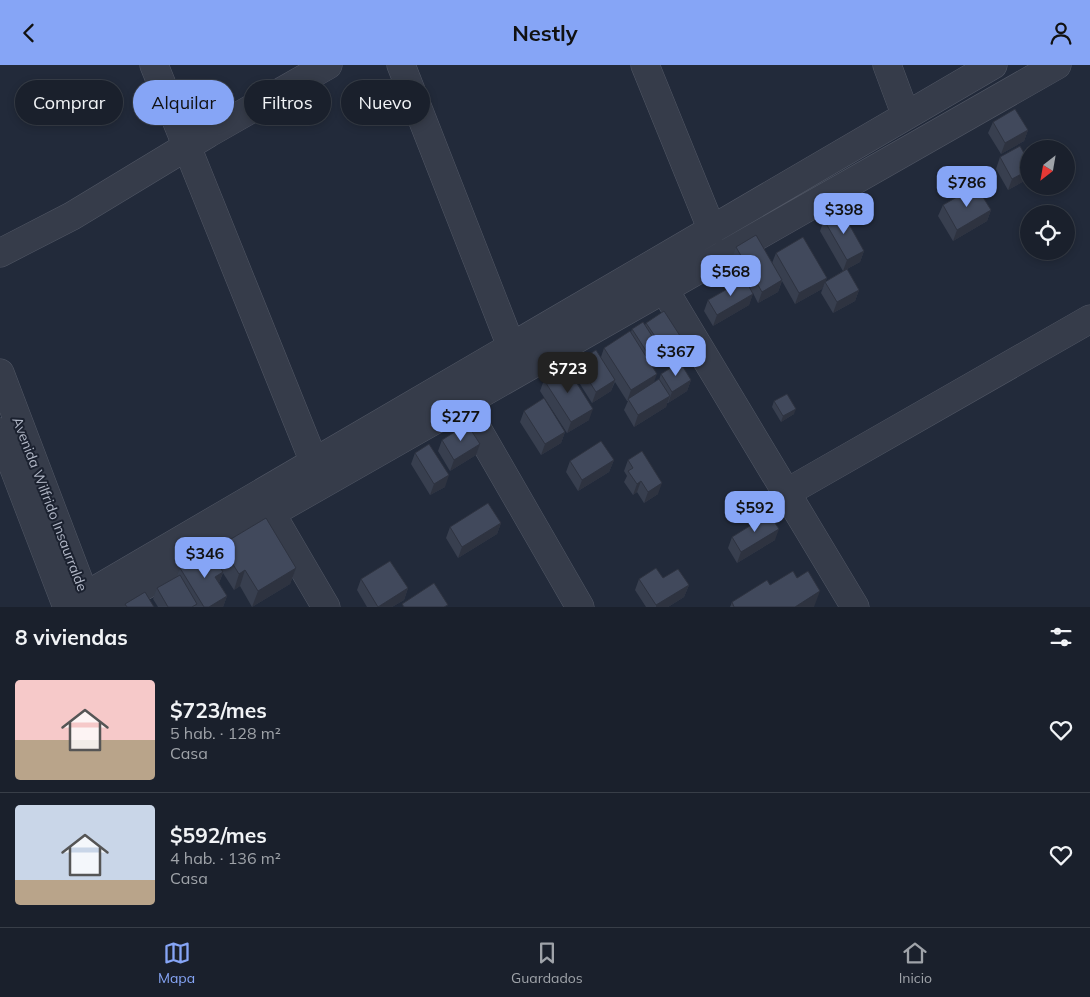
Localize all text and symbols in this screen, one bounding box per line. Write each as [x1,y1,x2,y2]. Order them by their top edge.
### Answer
icon: back [15,19,43,47]
text: Nestly [512,19,578,47]
icon: person [1047,19,1075,47]
chip: Comprar [15,80,123,125]
chip: Alquilar [133,80,234,125]
chip: Filtros [244,80,331,125]
chip: Nuevo [341,80,430,125]
north arrow [1020,140,1075,195]
map controls [1020,140,1075,260]
pin: $786 [937,165,997,208]
text: $786 [948,172,986,192]
pin: $398 [814,193,874,235]
text: $398 [825,199,863,219]
button: locate [1020,205,1075,260]
pin: $568 [701,255,761,297]
text: $568 [712,261,750,281]
pin: $367 [646,335,706,377]
text: $367 [657,341,695,361]
pin: $723 [538,351,598,394]
text: $723 [549,358,587,378]
pin: $277 [431,399,491,442]
text: $277 [442,406,480,426]
street label: Avenida Wilfrido Insaurralde [8,414,92,594]
pin: $592 [725,491,785,533]
text: $592 [736,497,774,517]
pin: $346 [175,537,235,579]
text: $346 [186,543,224,563]
icon: filters [1047,623,1075,651]
text: 8 viviendas [15,624,128,650]
text: $723/mes [170,697,267,723]
icon: home [55,700,115,760]
icon: heart [1047,716,1075,744]
text: 5 hab. · 128 m² [170,723,281,743]
text: Casa [170,743,208,763]
text: $592/mes [170,822,267,848]
icon: home [55,825,115,885]
icon: heart [1047,841,1075,869]
text: 4 hab. · 136 m² [170,848,281,868]
text: Casa [170,868,208,888]
tab: Mapa [158,939,195,987]
tab: Guardados [511,939,583,987]
tab: Inicio [899,939,932,987]

